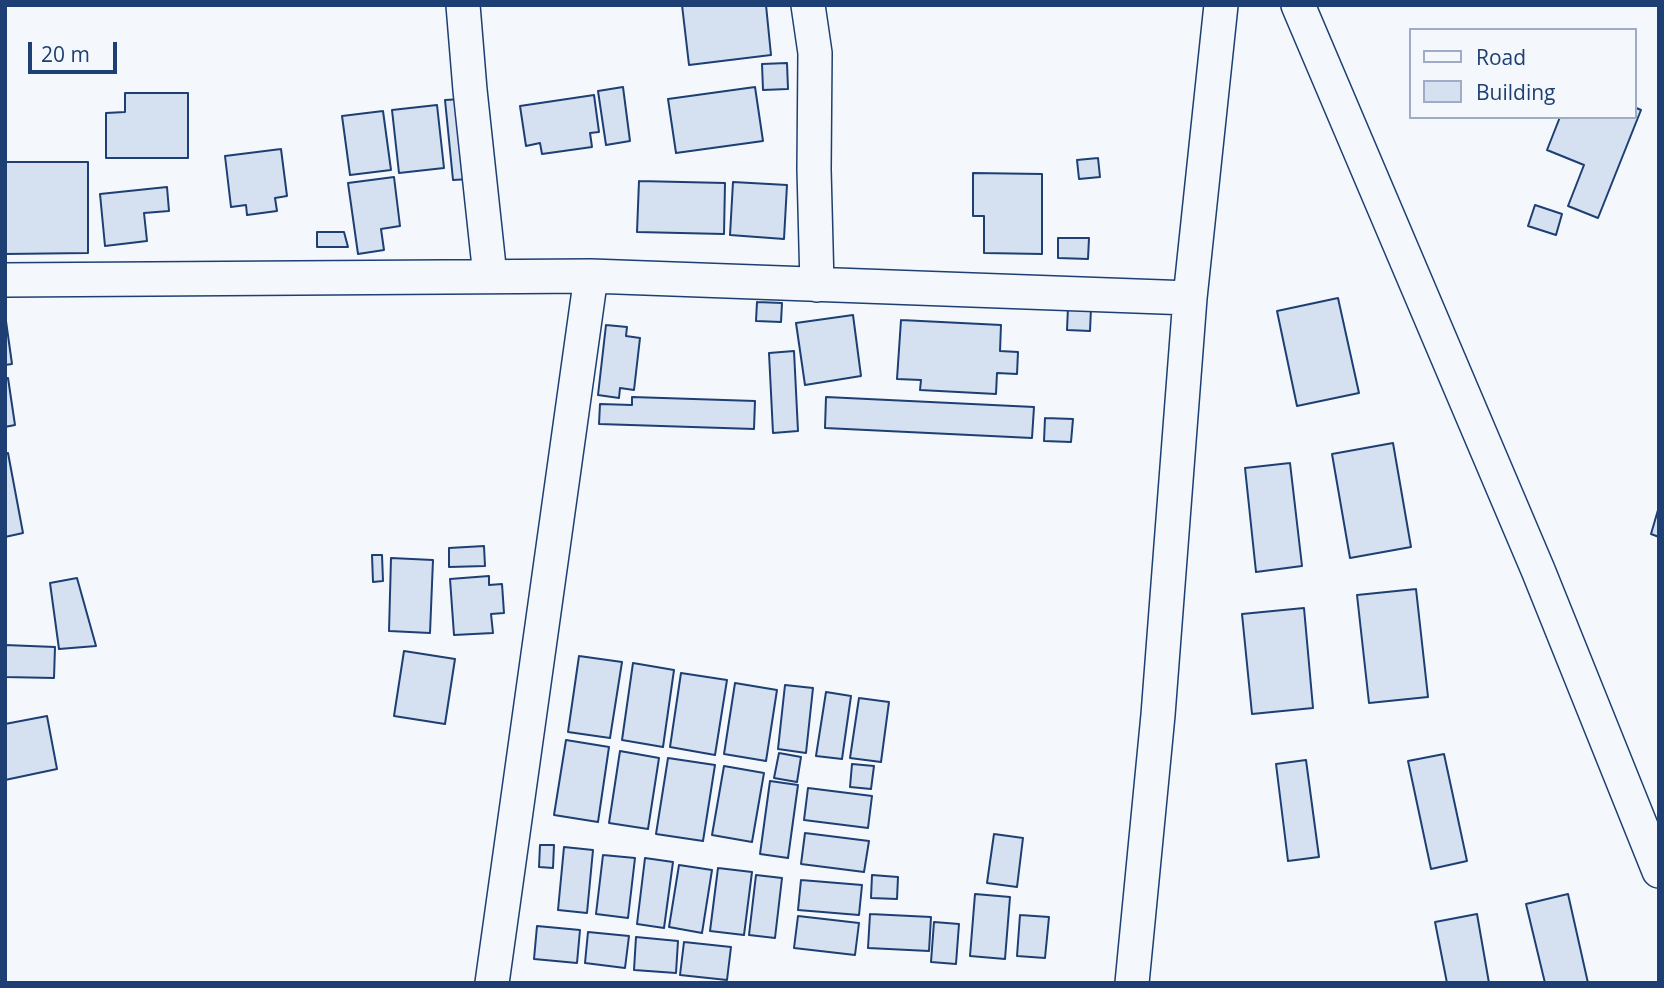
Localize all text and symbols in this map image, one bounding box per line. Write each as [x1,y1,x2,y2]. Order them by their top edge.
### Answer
scale bar [32,28,121,72]
legend [1408,28,1636,119]
text: 20 m [41,40,90,68]
text: Road [1476,43,1526,71]
text: Building [1476,78,1555,106]

